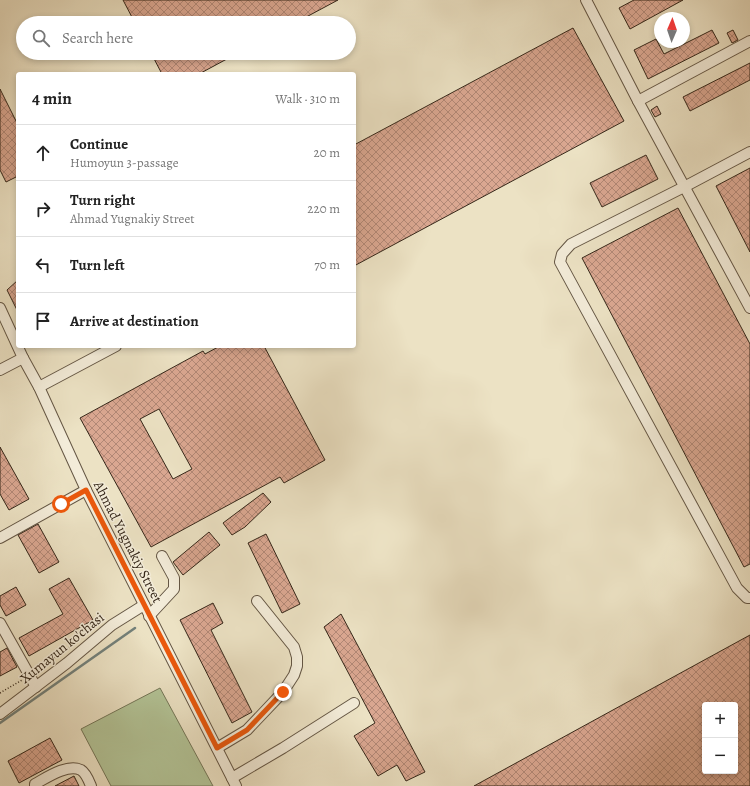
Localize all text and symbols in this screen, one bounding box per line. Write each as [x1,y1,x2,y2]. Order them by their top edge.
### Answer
north arrow [654,12,690,48]
search box [16,16,356,60]
icon: search [30,27,52,49]
text: Search here [62,28,133,48]
text: 4 min [32,87,72,110]
text: Walk · 310 m [275,90,340,107]
text: Continue [70,134,128,154]
icon: ahead [32,142,54,164]
text: 20 m [314,144,340,161]
text: Humoyun 3-passage [70,154,179,171]
text: Turn right [70,190,135,210]
icon: right [32,198,54,220]
text: 220 m [307,200,340,217]
text: Ahmad Yugnakiy Street [70,210,195,227]
icon: left [32,254,54,276]
text: Turn left [70,255,125,275]
text: 70 m [314,256,340,273]
icon: arrive [32,310,54,332]
text: Arrive at destination [70,311,199,331]
street label: Ahmad Yugnakiy Street [89,477,167,606]
route start [52,495,70,513]
street label: Xumayun ko'chasi [16,608,108,688]
route end [274,683,292,701]
map controls [702,702,738,774]
button: + [702,702,738,738]
button: − [702,738,738,774]

